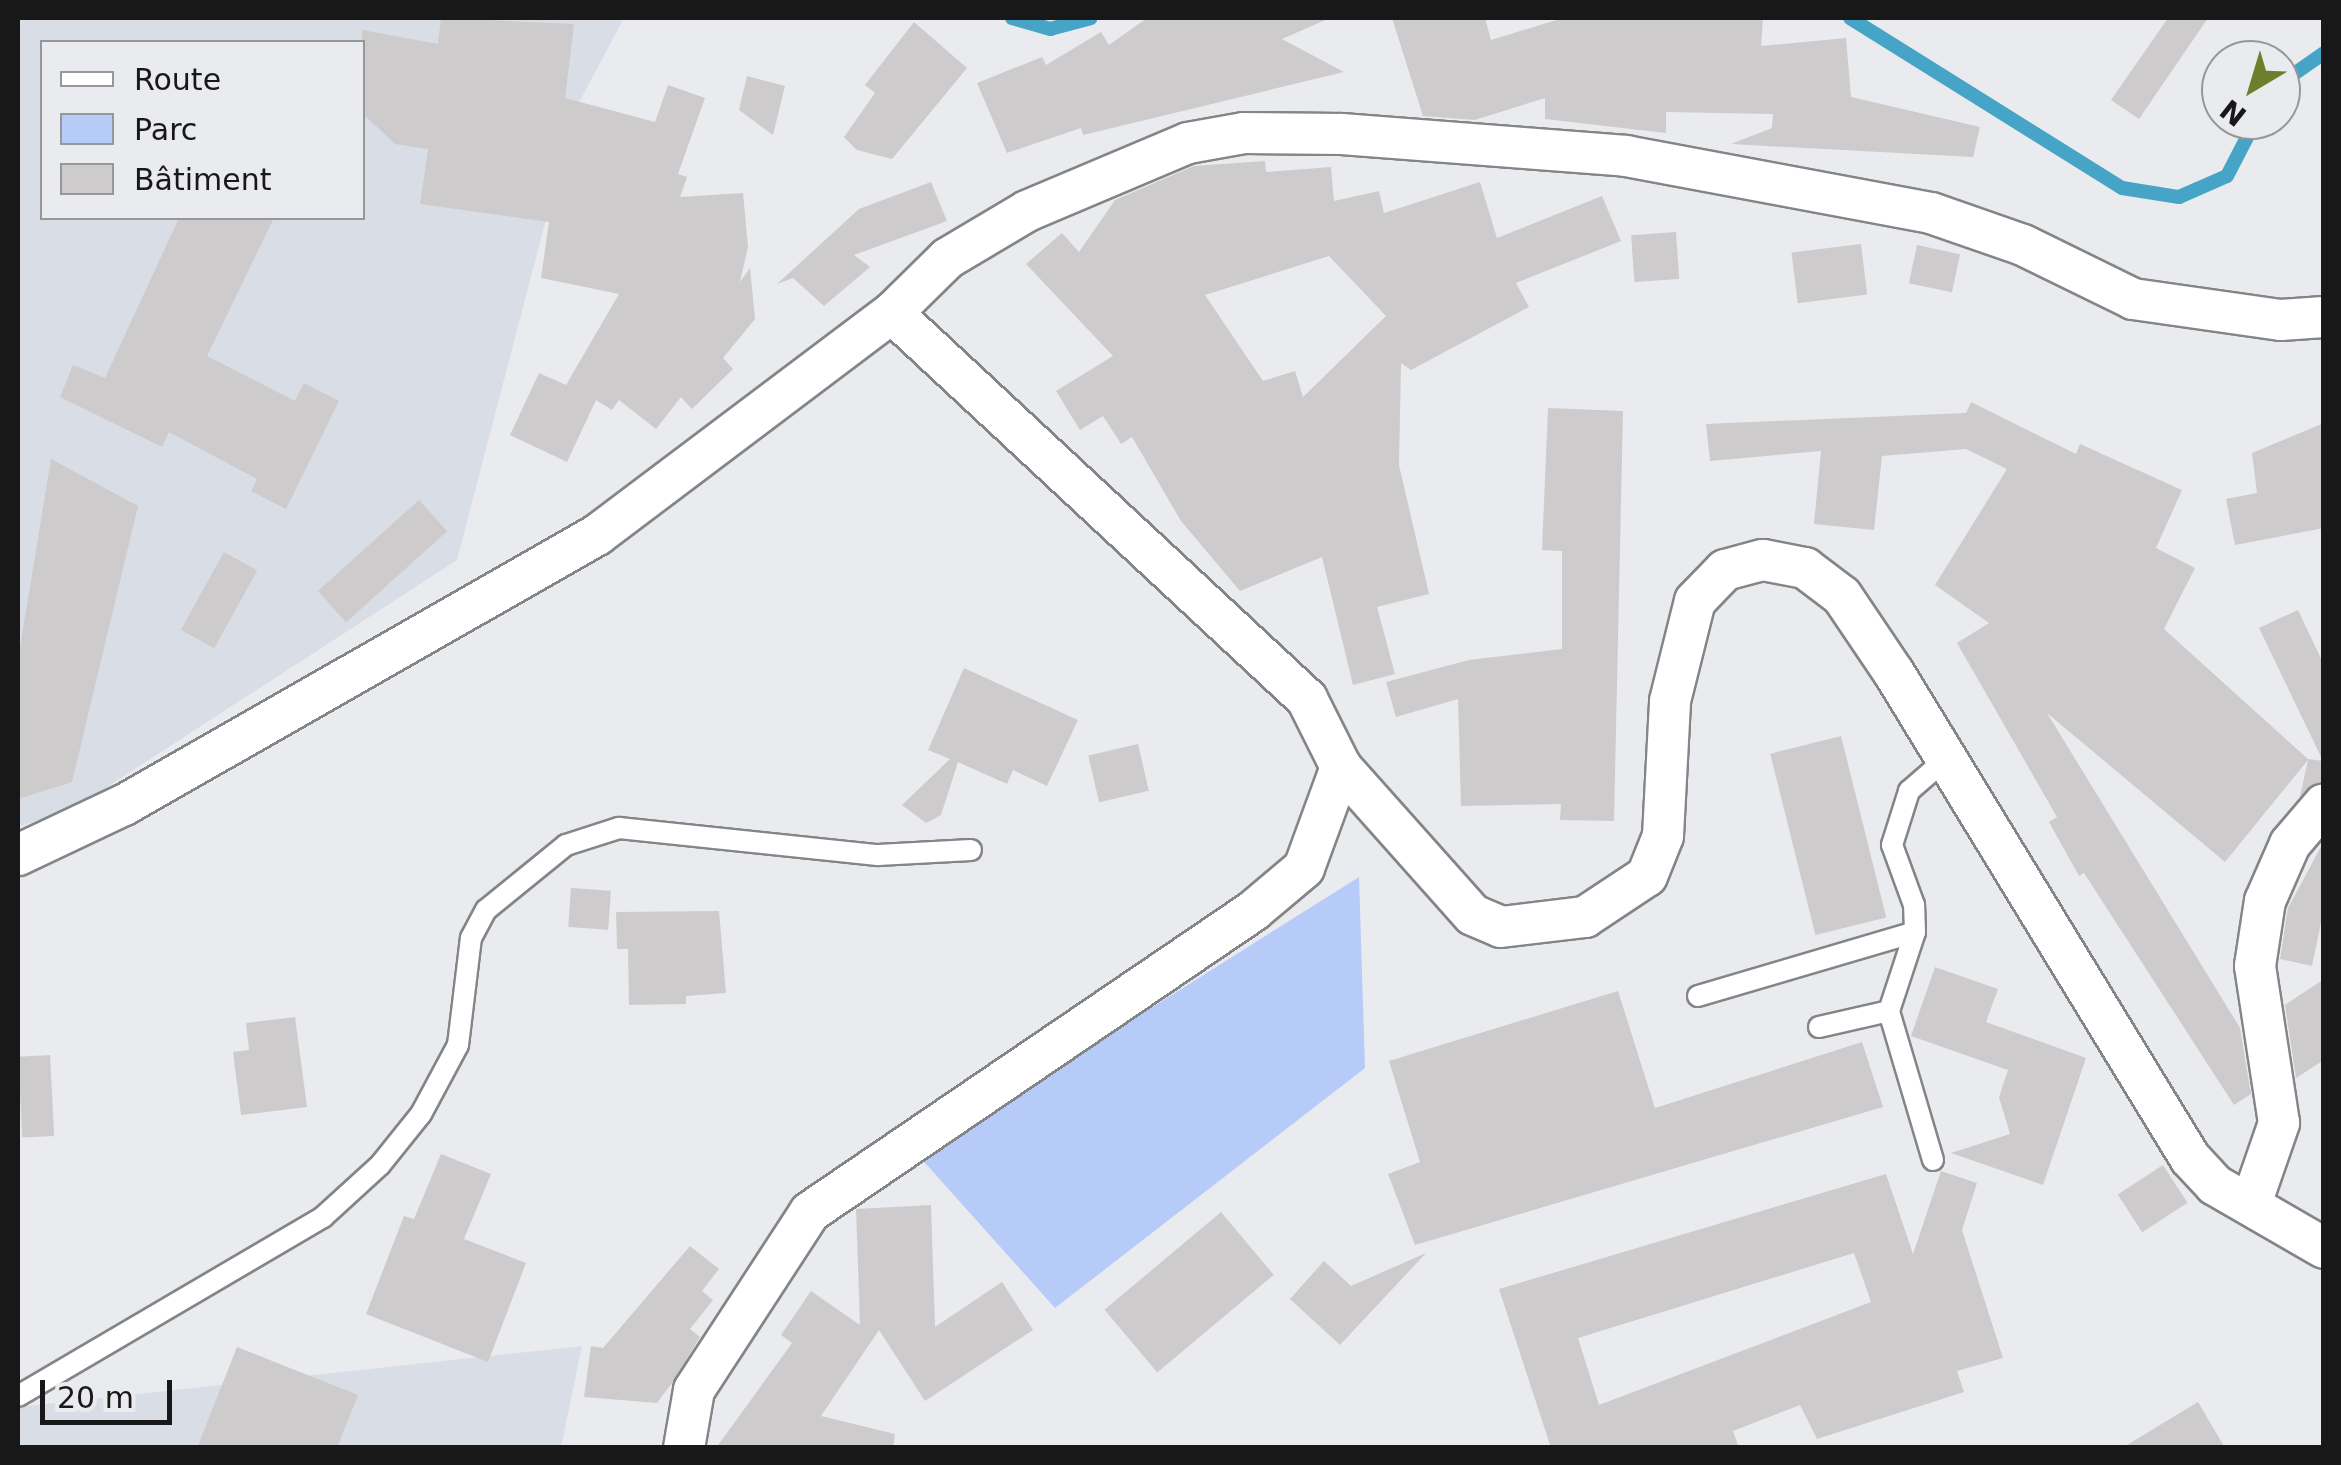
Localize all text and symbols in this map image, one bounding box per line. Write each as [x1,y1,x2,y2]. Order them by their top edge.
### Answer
legend [40,40,365,220]
north arrow [2201,40,2301,140]
text: Route [134,62,221,97]
text: N [2214,92,2253,133]
text: Parc [134,112,197,147]
text: Bâtiment [134,162,272,197]
scale bar [45,1360,178,1422]
text: 20 m [57,1380,134,1415]

